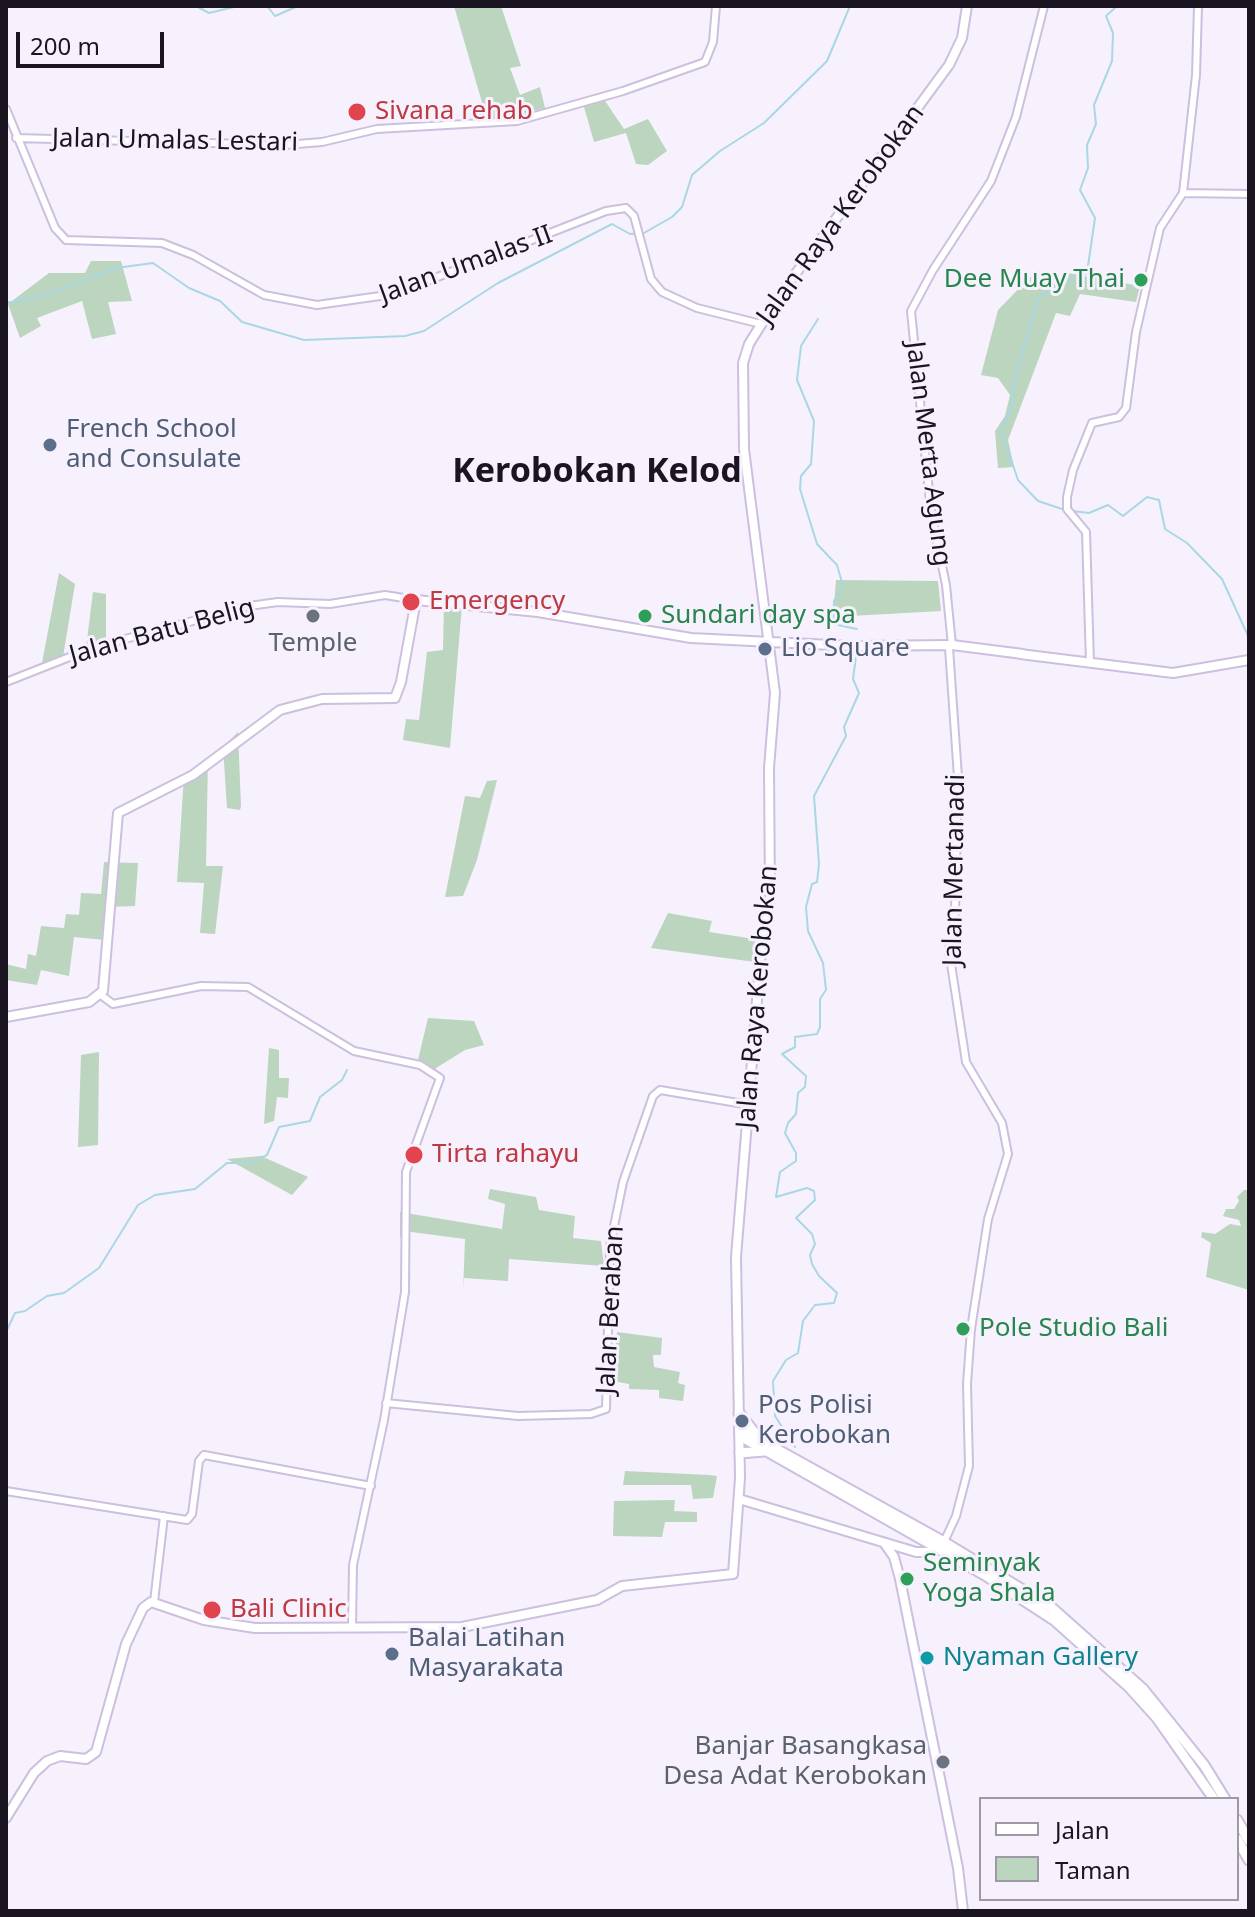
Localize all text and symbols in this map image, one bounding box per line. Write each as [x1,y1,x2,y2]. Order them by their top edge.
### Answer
scale bar [20,16,168,66]
text: 200 m [30,29,100,62]
place label: Sivana rehab [375,96,533,128]
street label: Jalan Raya Kerobokan [751,99,931,331]
marker: Sivana rehab [346,101,368,123]
street label: Jalan Umalas Lestari [52,123,298,159]
street label: Jalan Umalas II [375,219,557,311]
place label: Dee Muay Thai [944,264,1125,296]
marker: Dee Muay Thai [1132,271,1150,289]
street label: Jalan Merta Agung [899,340,957,568]
place label: French School and Consulate [66,414,241,476]
marker: French School and Consulate [41,436,59,454]
district label: Kerobokan Kelod [452,452,742,492]
place label: Emergency [429,586,565,618]
marker: Emergency [400,591,422,613]
street label: Jalan Batu Belig [66,592,258,672]
place label: Sundari day spa [661,600,856,632]
marker: Temple [304,607,322,625]
marker: Sundari day spa [636,607,654,625]
place label: Temple [269,628,357,660]
place label: Lio Square [781,633,910,665]
marker: Lio Square [756,640,774,658]
street label: Jalan Mertanadi [938,774,972,966]
street label: Jalan Raya Kerobokan [731,864,785,1130]
place label: Tirta rahayu [432,1139,579,1171]
marker: Tirta rahayu [403,1144,425,1166]
street label: Jalan Beraban [591,1225,631,1395]
place label: Pole Studio Bali [979,1313,1168,1345]
marker: Pole Studio Bali [954,1320,972,1338]
place label: Pos Polisi Kerobokan [758,1390,891,1452]
marker: Pos Polisi Kerobokan [733,1412,751,1430]
place label: Seminyak Yoga Shala [923,1548,1056,1610]
marker: Seminyak Yoga Shala [898,1570,916,1588]
place label: Bali Clinic [230,1594,347,1626]
marker: Bali Clinic [201,1599,223,1621]
place label: Balai Latihan Masyarakata [408,1623,565,1684]
place label: Nyaman Gallery [943,1642,1138,1674]
marker: Balai Latihan Masyarakata [383,1645,401,1663]
marker: Nyaman Gallery [918,1649,936,1667]
place label: Banjar Basangkasa Desa Adat Kerobokan [663,1731,927,1792]
marker: Banjar Basangkasa Desa Adat Kerobokan [934,1753,952,1771]
legend [979,1797,1239,1901]
text: Jalan [1055,1813,1110,1846]
text: Taman [1055,1853,1131,1886]

